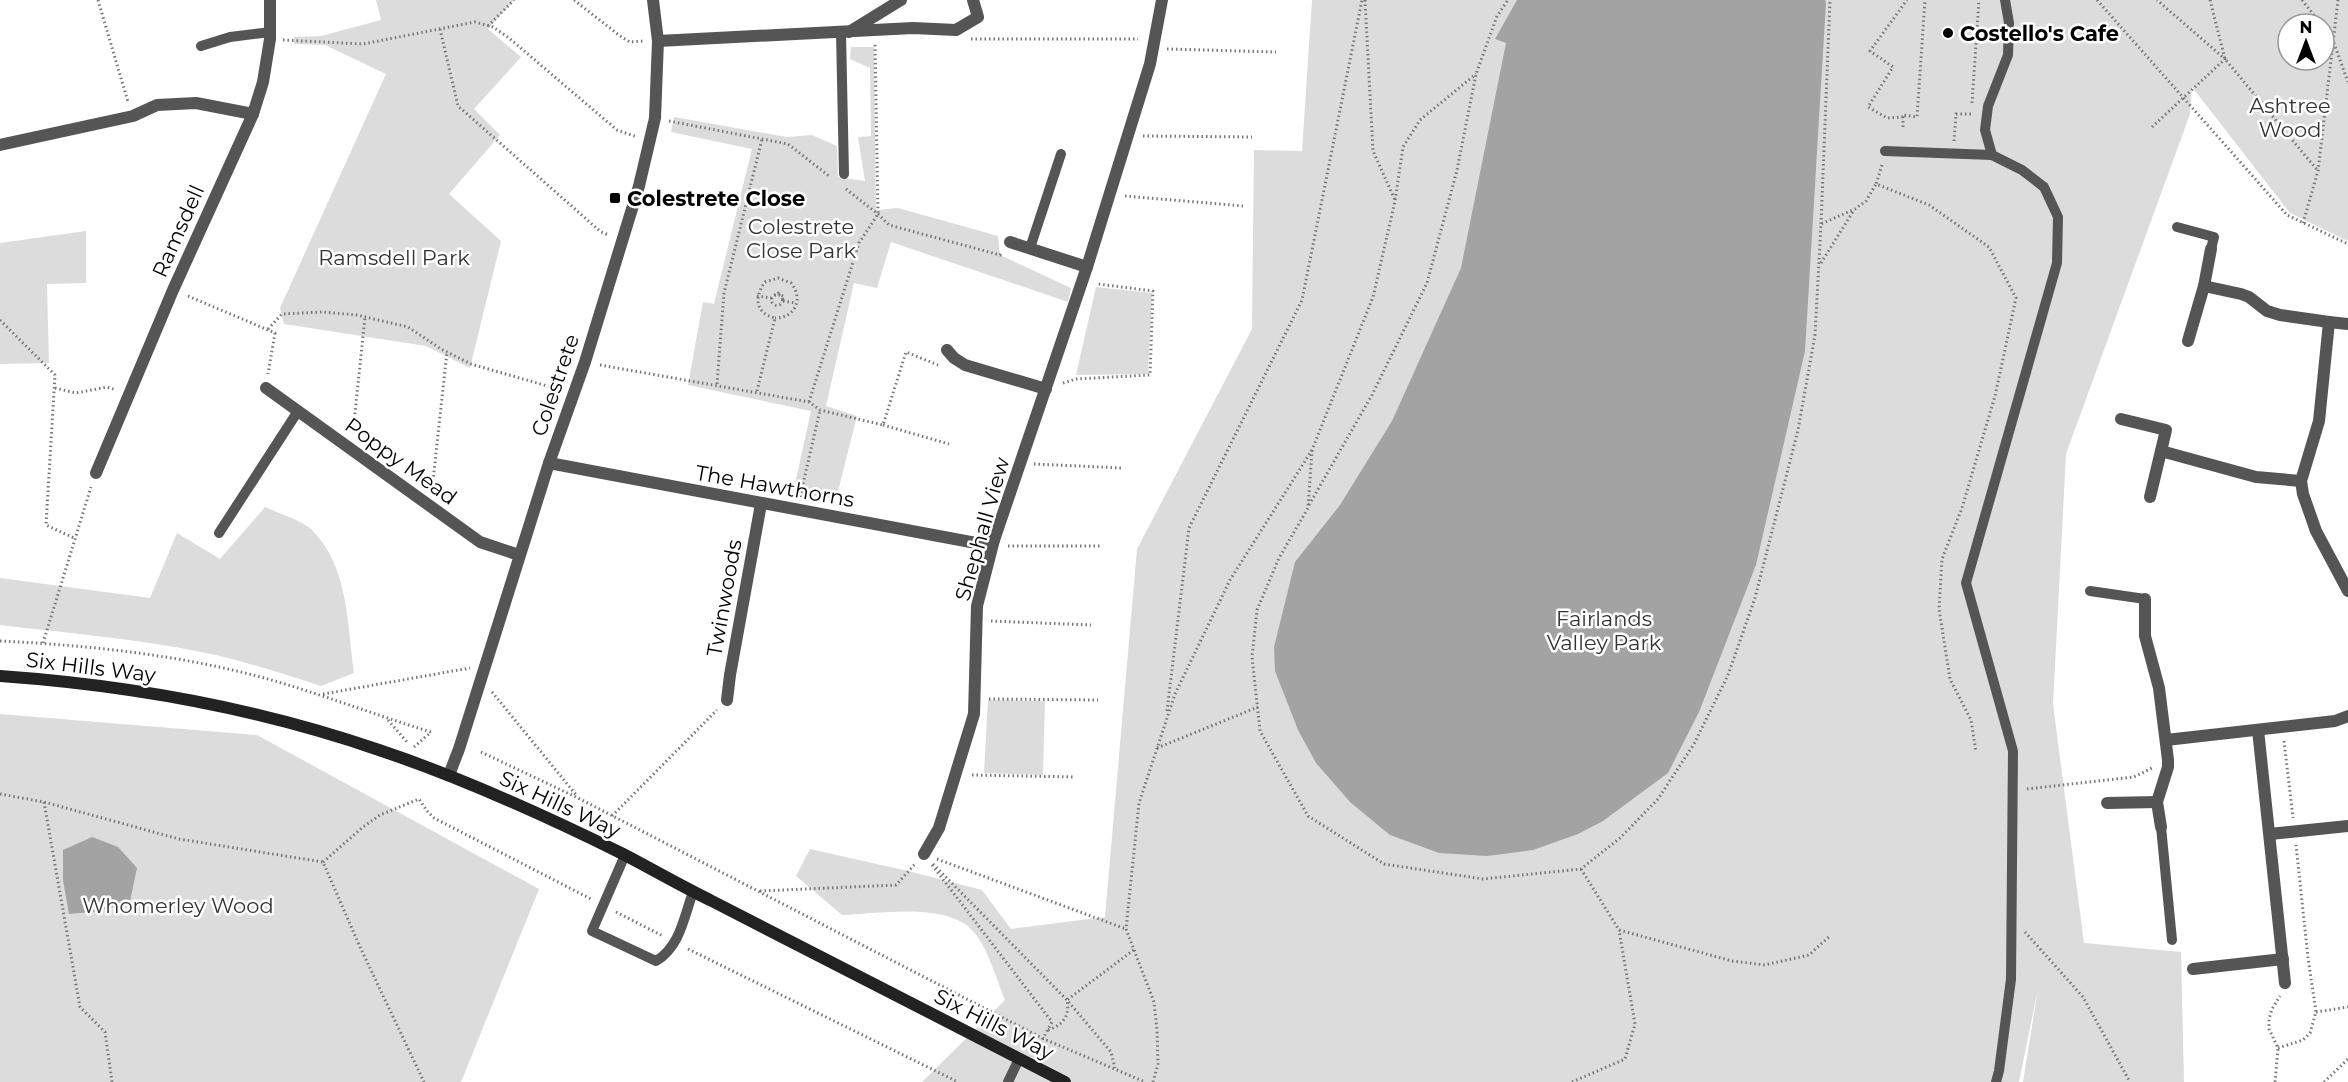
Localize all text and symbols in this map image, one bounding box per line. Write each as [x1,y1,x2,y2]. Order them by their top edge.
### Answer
north arrow [2276,12,2336,72]
text: N [2300,18,2312,37]
place label: Costello's Cafe [1960,21,2119,46]
marker: Costello's Cafe [1941,26,1955,40]
park label: Ashtree Wood [2249,93,2331,142]
street label: Ramsdell [147,181,209,281]
place label: Colestrete Close [627,186,805,211]
marker: Colestrete Close [608,191,622,205]
park label: Colestrete Close Park [746,214,856,263]
park label: Ramsdell Park [318,245,470,270]
street label: Colestrete [526,331,584,439]
street label: Poppy Mead [340,412,462,510]
street label: Shephall View [950,454,1015,604]
street label: The Hawthorns [694,460,856,512]
street label: Twinwoods [701,538,747,658]
park label: Fairlands Valley Park [1547,606,1662,655]
street label: Six Hills Way [25,647,158,687]
street label: Six Hills Way [496,765,625,843]
park label: Whomerley Wood [82,893,274,918]
street label: Six Hills Way [930,983,1058,1065]

